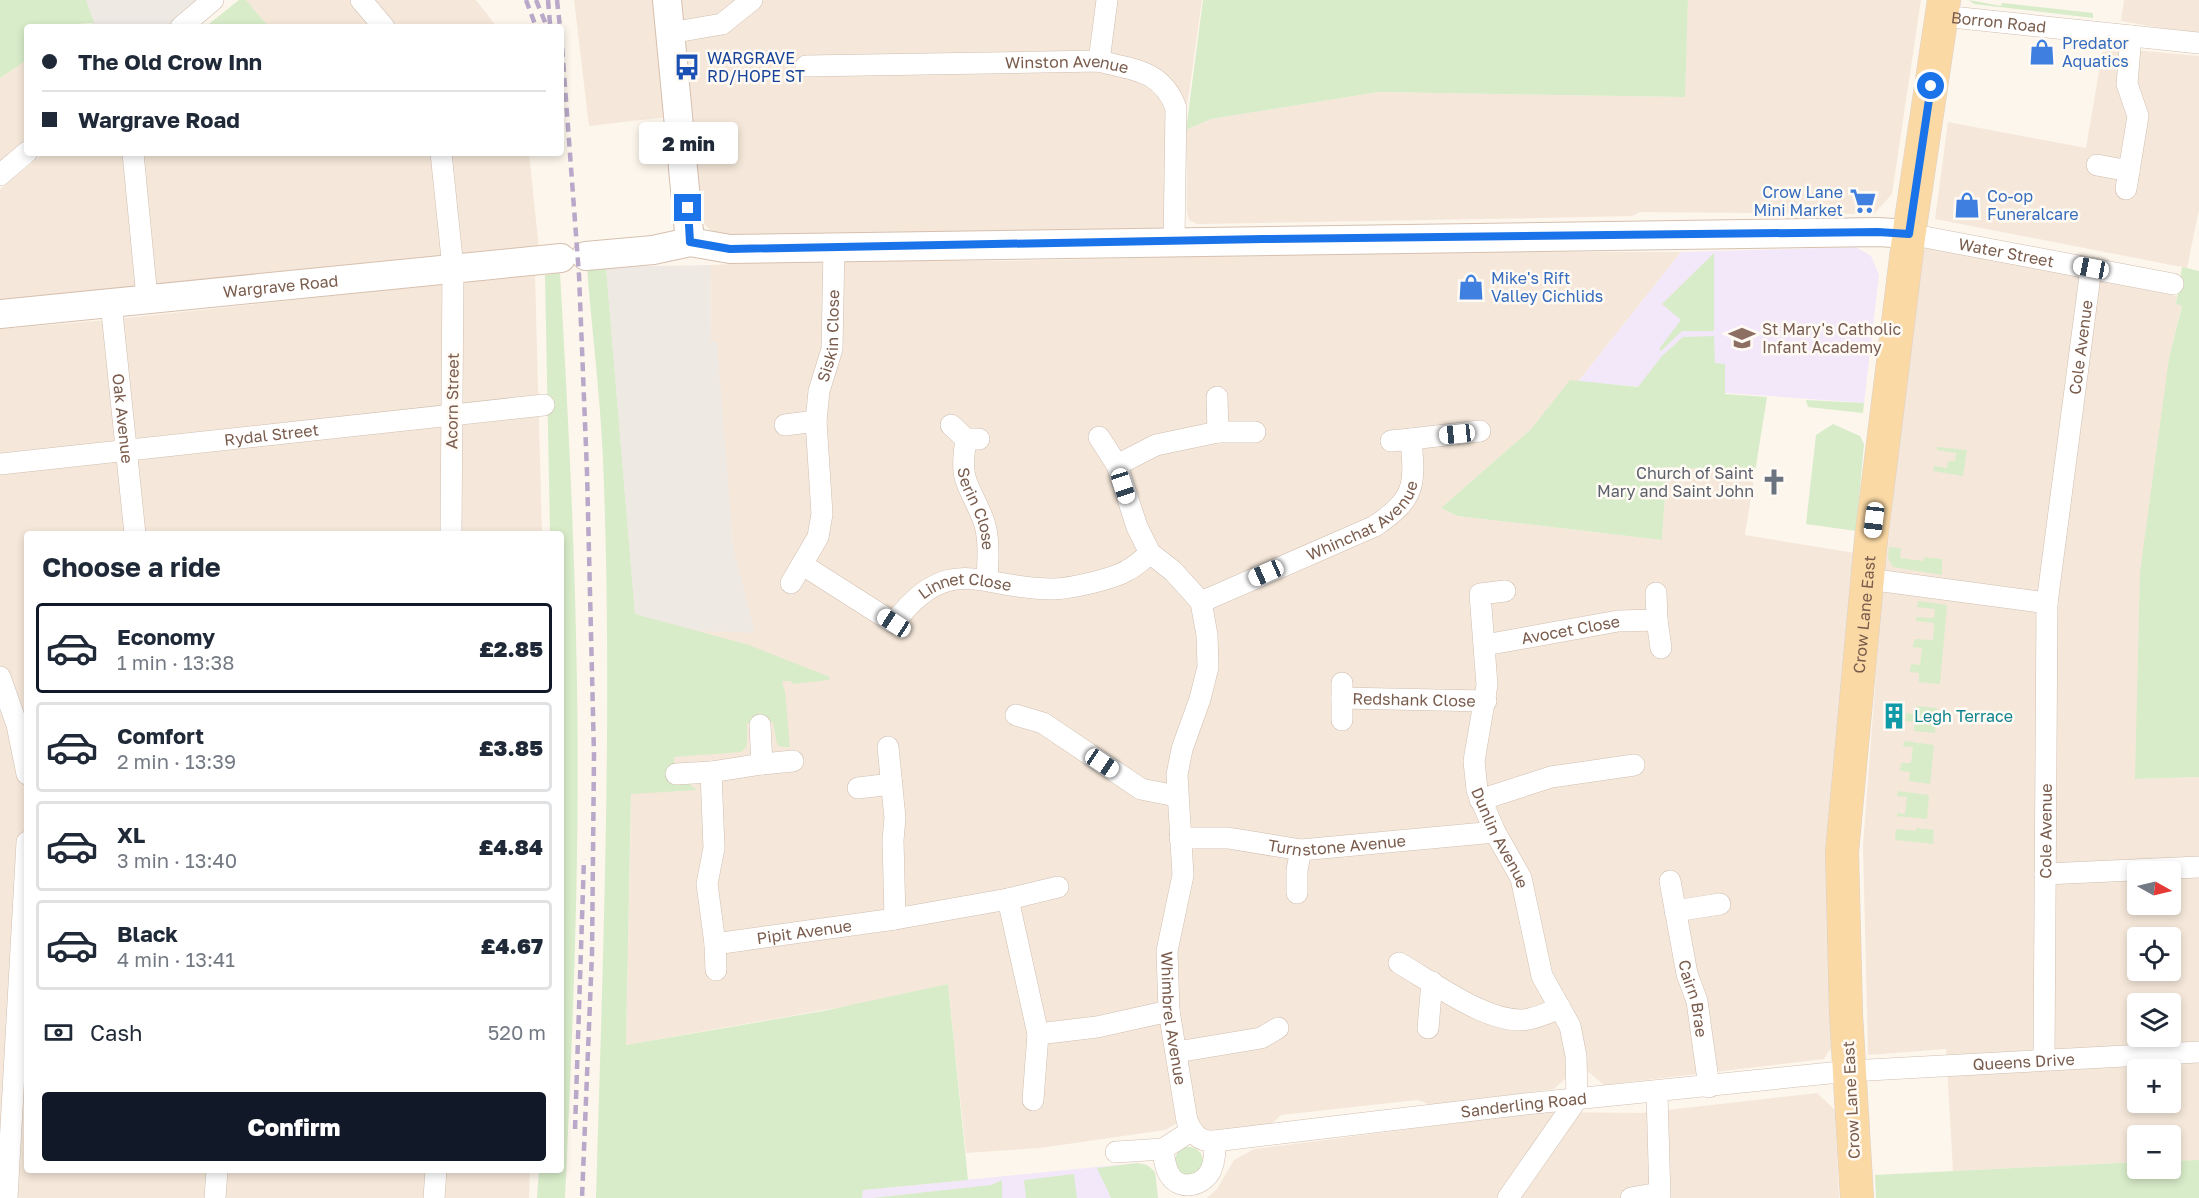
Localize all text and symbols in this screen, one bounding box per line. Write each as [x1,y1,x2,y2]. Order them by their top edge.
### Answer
street label: Borron Road [1950,7,2047,37]
place label: Predator Aquatics [2062,33,2129,71]
shop icon: Predator Aquatics [2027,37,2057,67]
text: The Old Crow Inn [78,48,262,75]
place label: WARGRAVE RD/HOPE ST [707,48,805,86]
street label: Winston Avenue [1005,51,1131,78]
bus stop icon: WARGRAVE RD/HOPE ST [672,52,702,82]
route start [1917,72,1944,99]
text: Wargrave Road [78,106,240,133]
callout: 2 min [638,121,738,163]
text: 2 min [662,131,715,155]
place label: Crow Lane Mini Market [1753,182,1843,220]
supermarket icon: Crow Lane Mini Market [1848,186,1878,216]
place label: Co-op Funeralcare [1987,186,2079,224]
shop icon: Co-op Funeralcare [1952,190,1982,220]
route end [674,194,701,221]
street label: Water Street [1957,234,2056,271]
car [2072,256,2110,280]
place label: Mike's Rift Valley Cichlids [1491,268,1603,306]
street label: Wargrave Road [222,270,339,302]
shop icon: Mike's Rift Valley Cichlids [1456,272,1486,302]
street label: Siskin Close [812,289,843,385]
street label: Cole Avenue [2064,299,2097,396]
place label: St Mary's Catholic Infant Academy [1762,319,1901,357]
school or university icon: St Mary's Catholic Infant Academy [1727,323,1757,353]
street label: Acorn Street [441,353,463,449]
street label: Oak Avenue [108,372,138,464]
street label: Rydal Street [223,420,320,450]
car [1438,423,1476,445]
place label: Church of Saint Mary and Saint John [1597,463,1754,501]
street label: Serin Close [954,466,998,550]
car [1109,466,1137,506]
church icon: Church of Saint Mary and Saint John [1759,467,1789,497]
street label: Whinchat Avenue [1303,479,1422,565]
car [1863,501,1885,539]
text: Choose a ride [42,551,221,583]
street label: Crow Lane East [1849,555,1880,674]
car [1246,557,1286,589]
street label: Linnet Close [914,569,1013,603]
car [874,606,914,640]
street label: Avocet Close [1520,611,1621,648]
icon: car [45,621,99,675]
text: Economy [117,623,215,650]
text: £2.85 [479,635,543,662]
text: 1 min · 13:38 [117,650,234,674]
street label: Redshank Close [1352,688,1476,711]
building icon: Legh Terrace [1879,701,1909,731]
place label: Legh Terrace [1914,706,2013,726]
icon: car [45,720,99,774]
text: Comfort [117,722,204,749]
text: £3.85 [479,734,543,761]
car [1082,745,1122,781]
text: 2 min · 13:39 [117,749,236,773]
street label: Cole Avenue [2035,783,2056,879]
street label: Dunlin Avenue [1467,784,1533,890]
icon: car [45,819,99,873]
text: XL [117,821,145,848]
street label: Turnstone Avenue [1267,830,1407,860]
text: £4.84 [479,833,543,860]
text: 3 min · 13:40 [117,848,237,872]
north arrow [2127,861,2181,915]
map controls [2127,861,2181,1179]
street label: Pipit Avenue [755,915,853,948]
icon: car [45,918,99,972]
text: Black [117,920,178,947]
button: locate [2127,927,2181,981]
text: £4.67 [481,932,543,959]
text: 4 min · 13:41 [117,947,235,971]
street label: Whimbrel Avenue [1157,951,1191,1086]
street label: Cairn Brae [1675,958,1712,1038]
button: layers [2127,993,2181,1047]
icon: cash [42,1016,75,1049]
text: Cash [90,1019,143,1046]
text: 520 m [488,1020,546,1044]
street label: Crow Lane East [1838,1040,1864,1160]
street label: Queens Drive [1972,1049,2075,1074]
button: + [2127,1059,2181,1113]
street label: Sanderling Road [1459,1088,1588,1122]
button: Confirm [42,1092,546,1161]
button: − [2127,1125,2181,1179]

